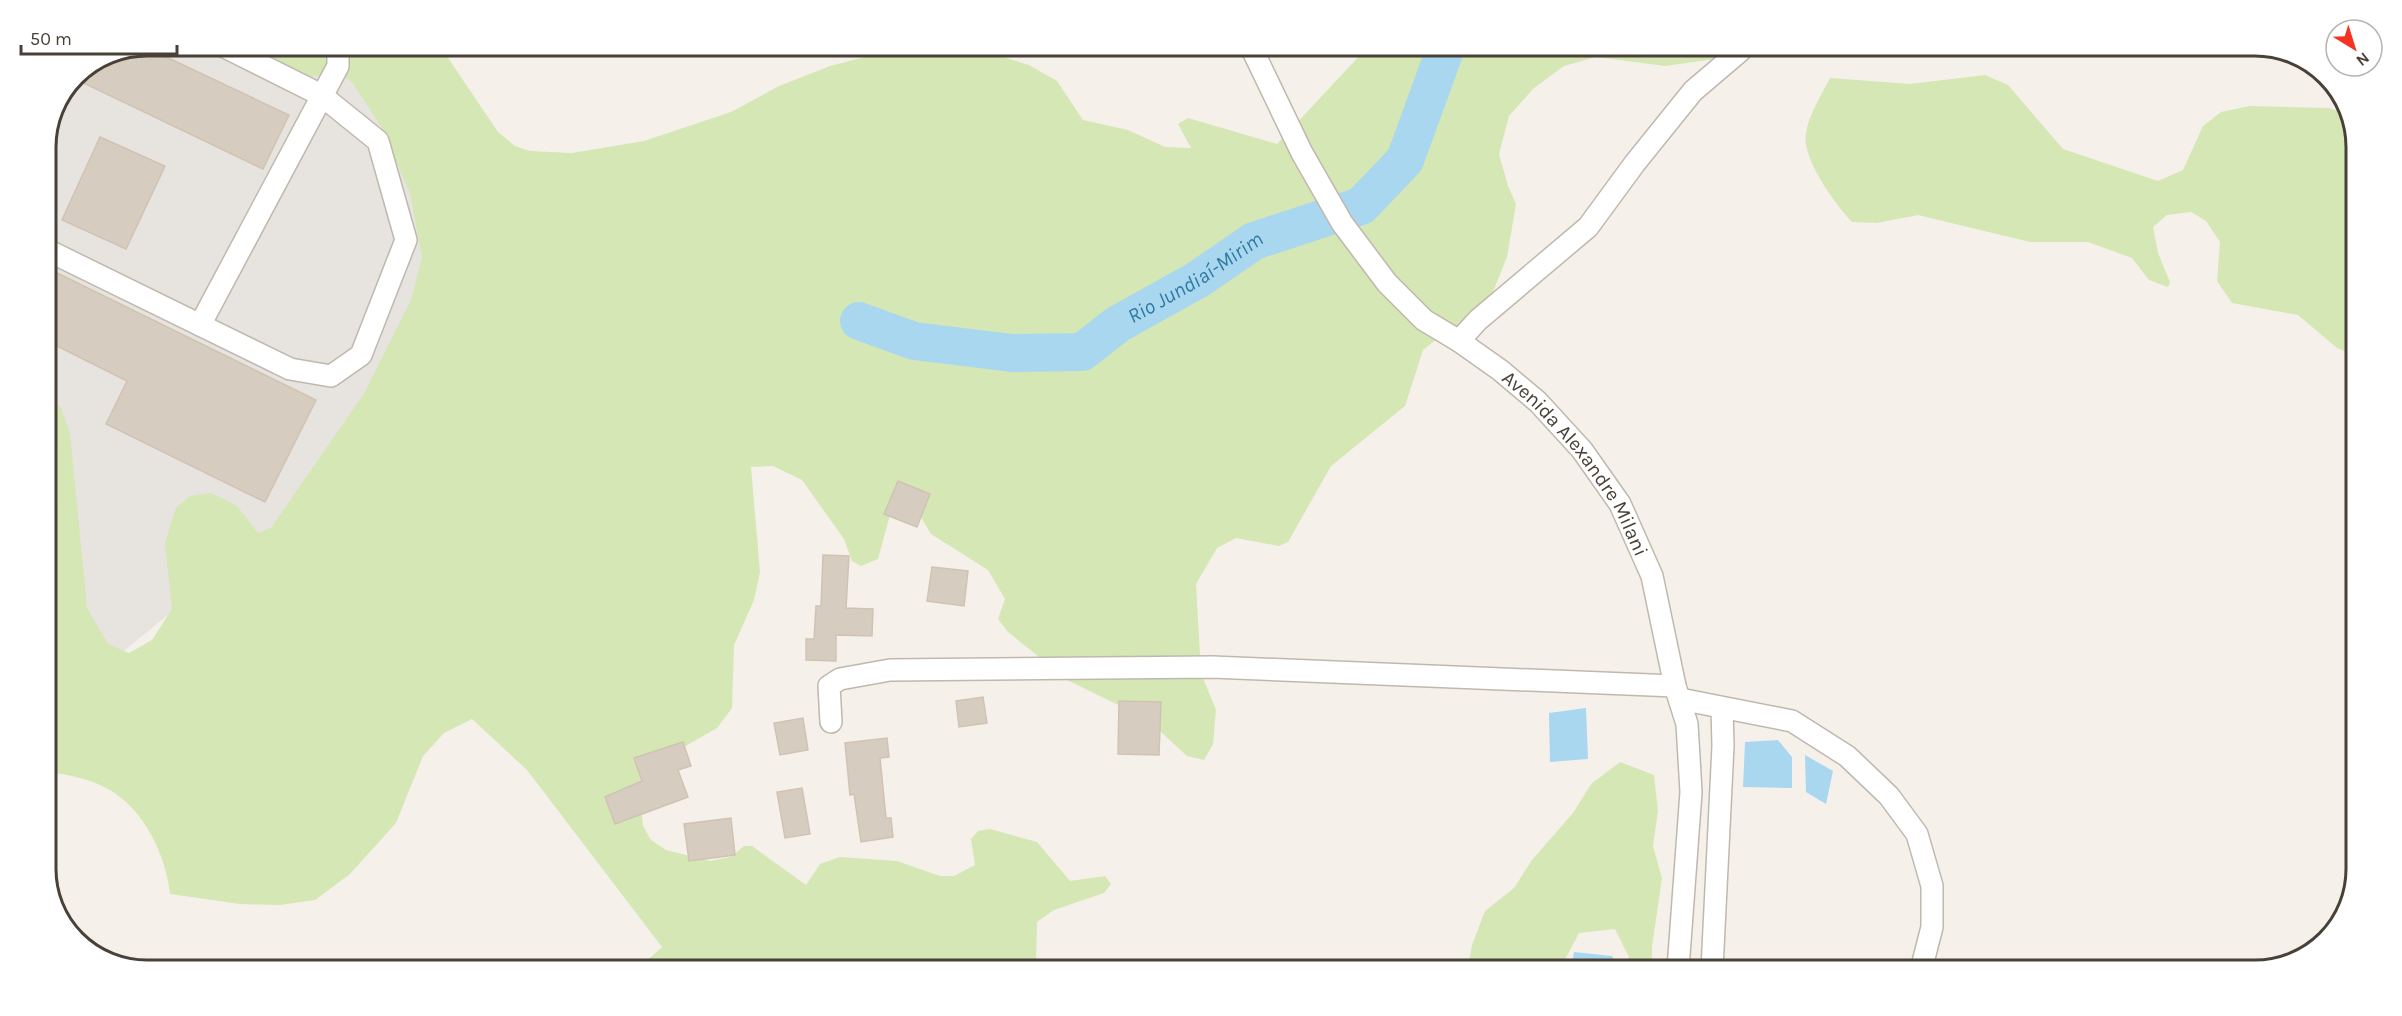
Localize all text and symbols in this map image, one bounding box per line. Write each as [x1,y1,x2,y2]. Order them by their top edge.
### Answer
scale bar [21,18,177,56]
north arrow [2324,18,2384,78]
text: 50 m [30,28,72,50]
text: N [2353,48,2373,70]
water label: Rio Jundiaí-Mirim [1123,227,1267,328]
street label: Avenida Alexandre Milani [1498,366,1653,559]

